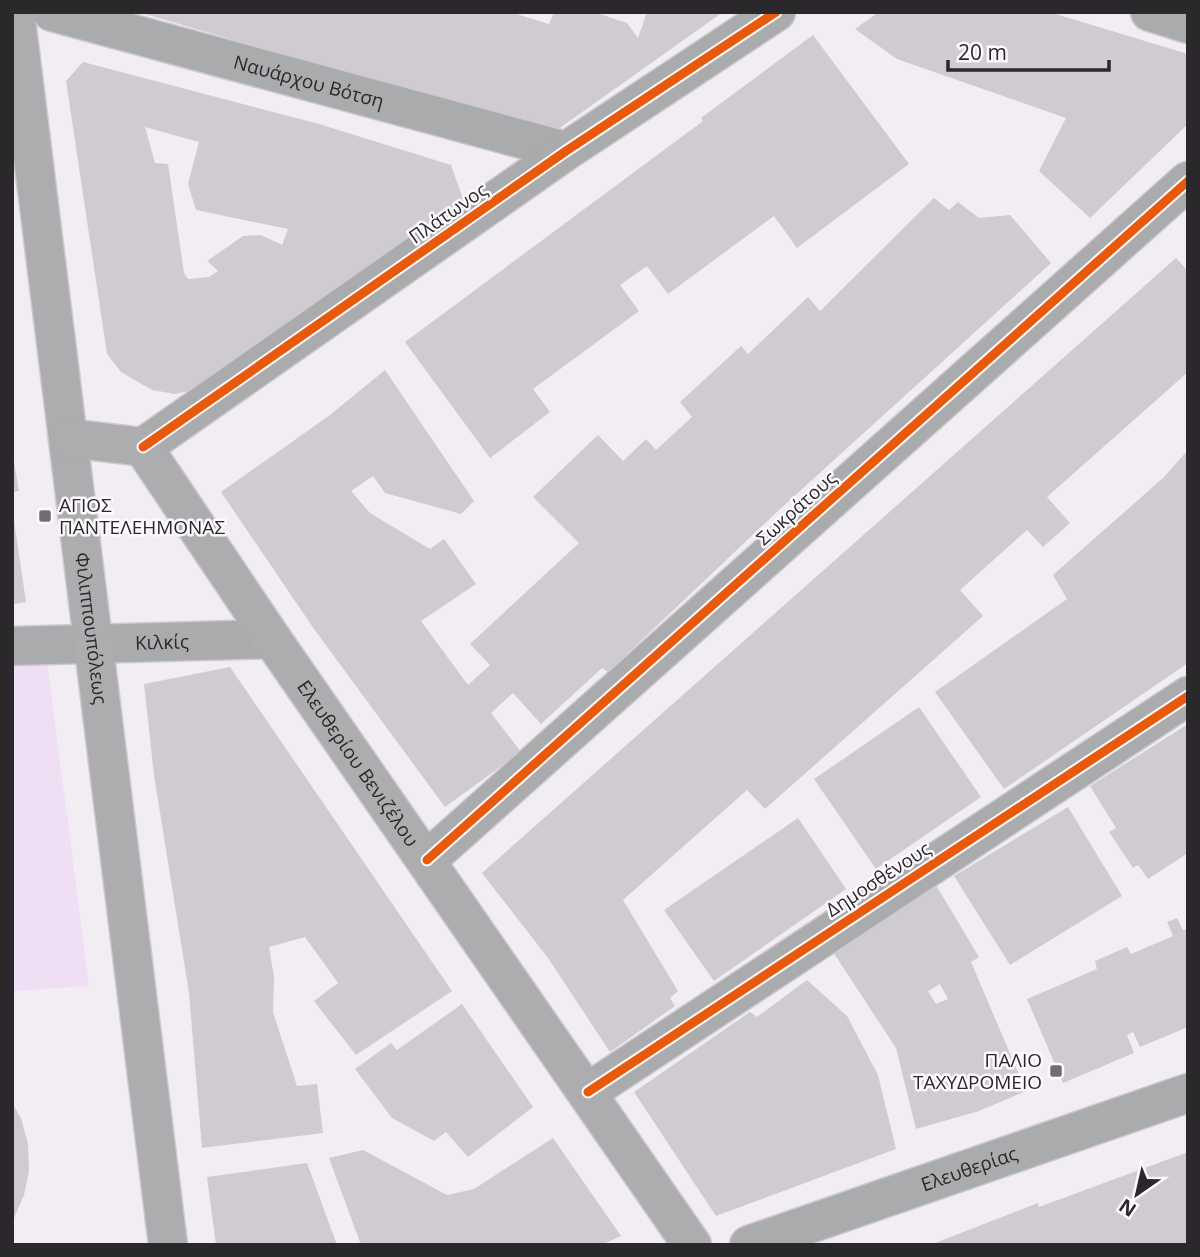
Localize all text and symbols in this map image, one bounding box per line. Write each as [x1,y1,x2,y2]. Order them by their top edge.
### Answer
scale bar [948,28,1109,72]
text: 20 m [958,38,1007,66]
street label: Ναυάρχου Βότση [231,49,387,114]
street label: Πλάτωνος [404,176,492,250]
street label: Σωκράτους [750,465,842,551]
place label: ΑΓΙΟΣ ΠΑΝΤΕΛΕΗΜΟΝΑΣ [59,492,225,540]
marker: ΑΓΙΟΣ ΠΑΝΤΕΛΕΗΜΟΝΑΣ [37,508,53,524]
street label: Φιλιππουπόλεως [69,551,114,706]
street label: Κιλκίς [135,628,189,656]
street label: Ελευθερίου Βενιζέλου [291,675,425,852]
street label: Δημοσθένους [821,835,935,923]
place label: ΠΑΛΙΟ ΤΑΧΥΔΡΟΜΕΙΟ [913,1047,1042,1095]
marker: ΠΑΛΙΟ ΤΑΧΥΔΡΟΜΕΙΟ [1048,1063,1064,1079]
street label: Ελευθερίας [917,1140,1021,1197]
north arrow [1102,1159,1172,1229]
text: N [1114,1193,1141,1223]

